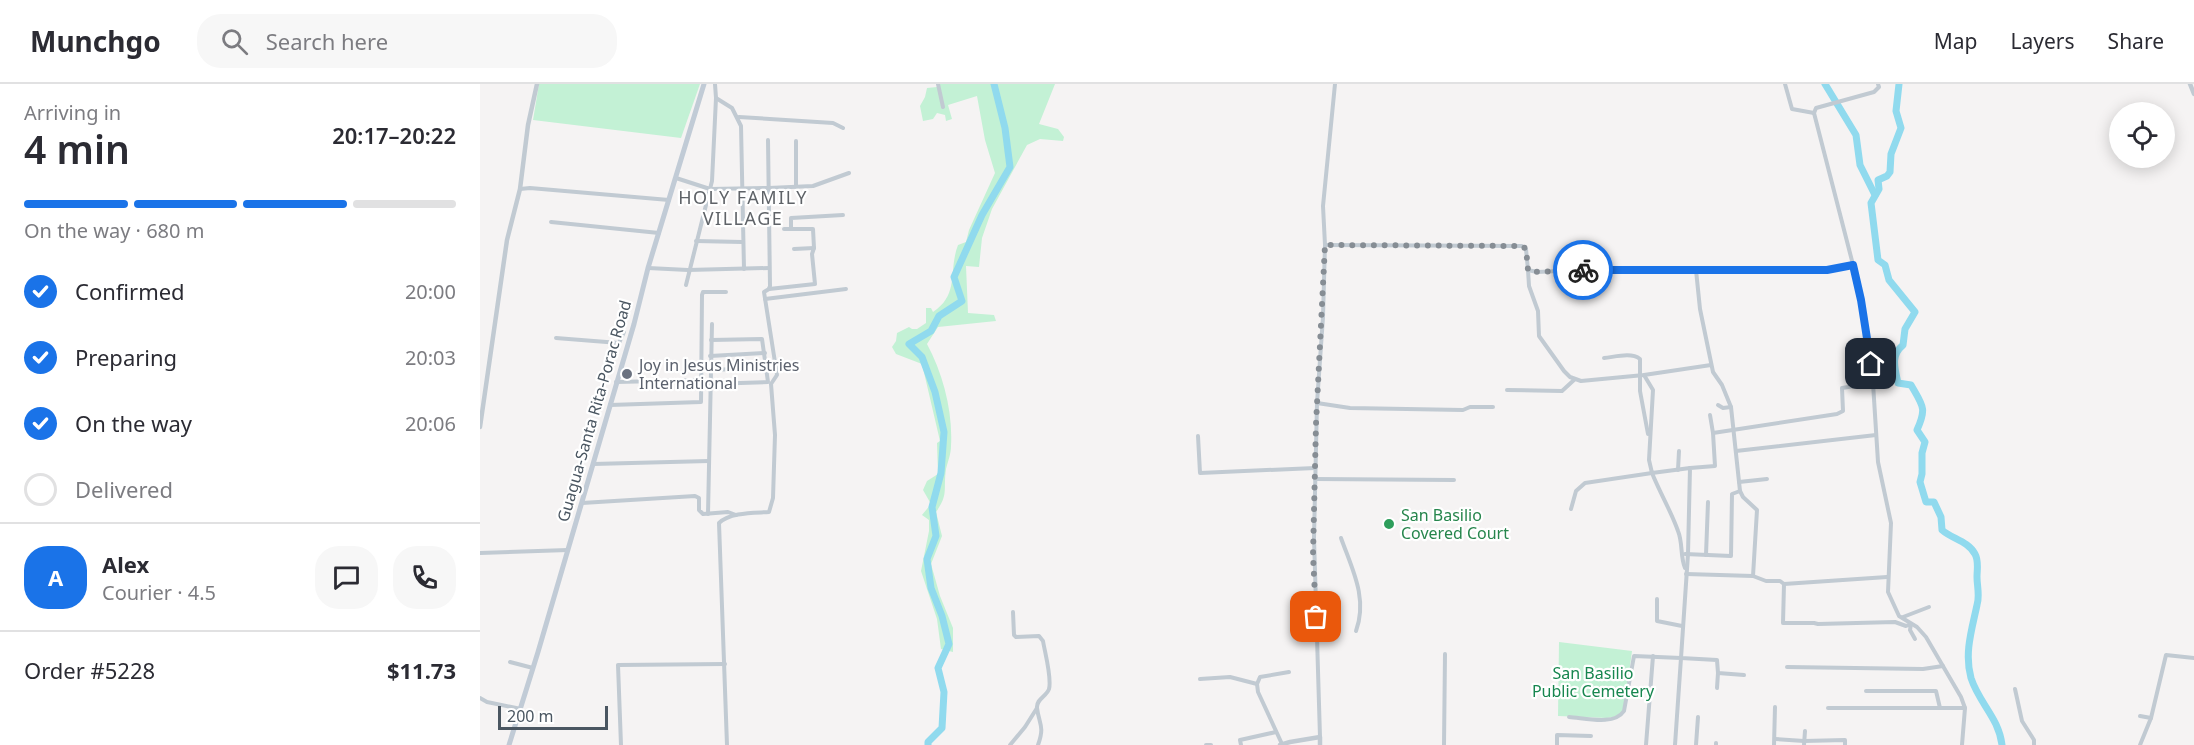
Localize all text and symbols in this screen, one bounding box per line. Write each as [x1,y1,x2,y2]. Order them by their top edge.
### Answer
search box [197,14,617,68]
text: Munchgo [30,22,161,60]
icon: search [218,25,251,58]
text: Search here [266,26,388,56]
text: Map [1934,27,1978,55]
text: Layers [2011,27,2075,55]
text: Share [2108,27,2164,55]
text: Arriving in [24,99,121,126]
map controls [2109,102,2175,168]
button: locate [2109,102,2175,168]
text: 20:17–20:22 [332,120,456,150]
text: 4 min [24,122,130,175]
district label: HOLY FAMILY VILLAGE [678,185,808,230]
text: On the way · 680 m [24,217,204,244]
courier [1553,240,1613,300]
icon: bike [1567,254,1600,287]
icon: check [24,275,57,308]
text: Confirmed [75,276,185,306]
text: 20:00 [405,278,456,305]
street label: Guagua-Santa Rita-Porac Road [552,298,636,524]
pin [1845,338,1896,389]
icon: check [24,341,57,374]
text: Preparing [75,342,177,372]
text: 20:03 [405,344,456,371]
icon: home [1854,347,1887,380]
place label: Joy in Jesus Ministries International [637,354,800,394]
marker: Joy in Jesus Ministries International [620,367,634,381]
icon: check [24,407,57,440]
text: On the way [75,408,192,438]
text: 20:06 [405,410,456,437]
text: Delivered [75,474,173,504]
place label: San Basilio Covered Court [1401,504,1509,544]
marker: San Basilio Covered Court [1382,517,1396,531]
button: chat [315,546,378,609]
button: phone [393,546,456,609]
text: Alex [102,549,149,579]
text: A [48,562,63,592]
text: Courier · 4.5 [102,579,216,606]
pin [1290,591,1341,642]
icon: bag [1299,600,1332,633]
text: Order #5228 [24,655,155,685]
text: $11.73 [387,655,456,685]
park label: San Basilio Public Cemetery [1532,662,1655,702]
scale bar [498,703,608,730]
text: 200 m [507,705,554,727]

